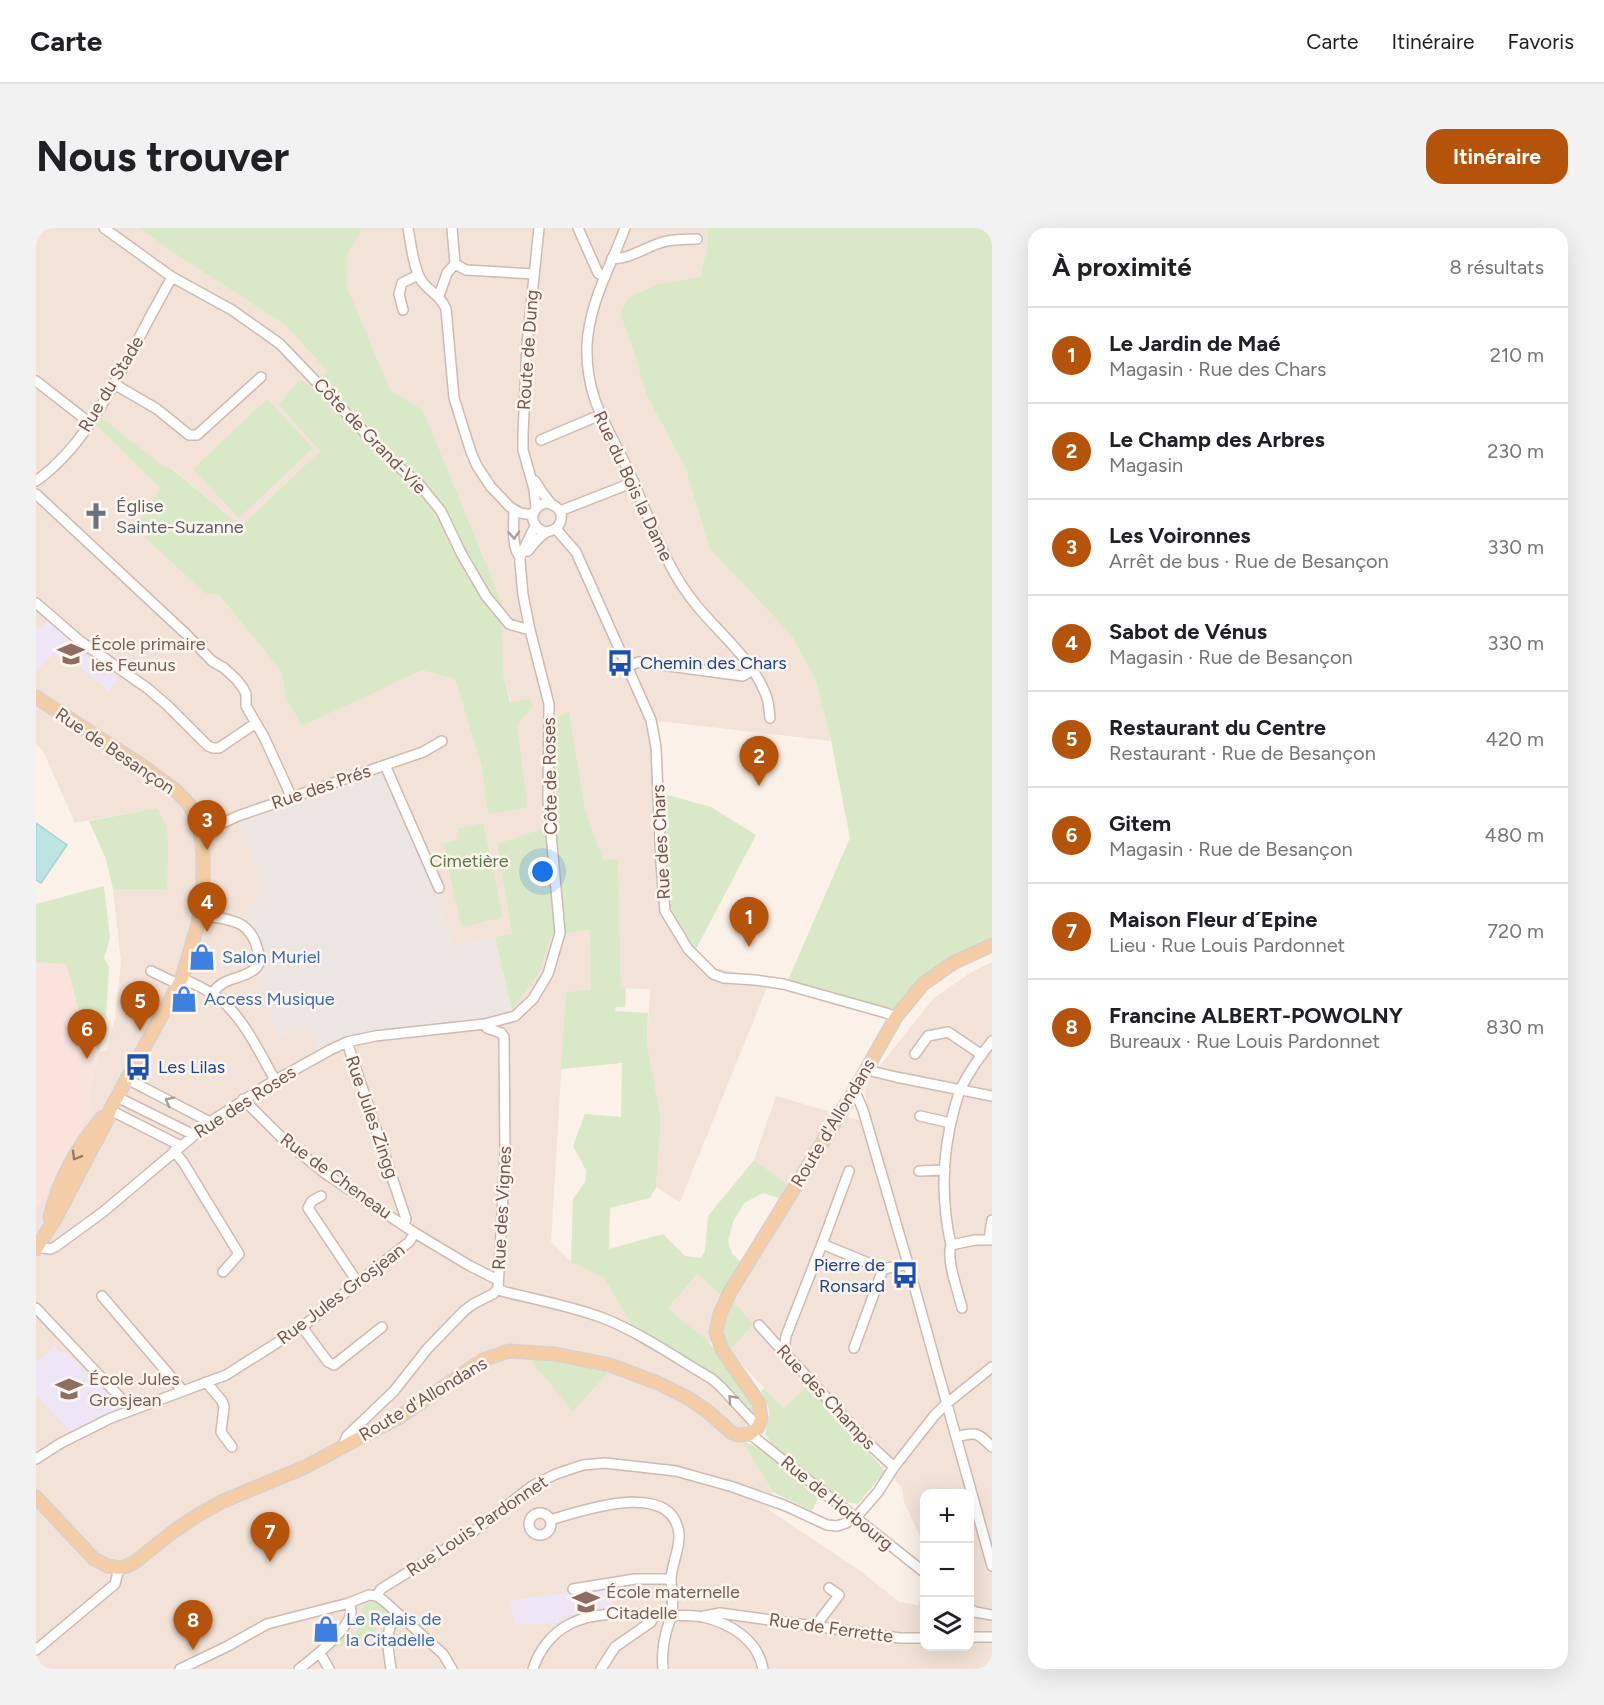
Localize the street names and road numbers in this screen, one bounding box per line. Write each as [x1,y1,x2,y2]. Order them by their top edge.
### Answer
street label: Route de Dung [513,289,543,411]
street label: Rue du Stade [74,332,148,436]
street label: Côte de Grand-Vie [309,373,431,499]
street label: Rue du Bois la Dame [589,407,678,565]
street label: Rue de Besançon [51,703,179,799]
street label: Côte de Roses [538,717,562,835]
street label: Rue des Prés [269,760,373,814]
street label: Rue des Chars [647,784,675,900]
street label: Rue Jules Zingg [341,1053,403,1181]
street label: Route d'Allondans [786,1055,880,1191]
street label: Rue des Roses [190,1061,300,1143]
street label: Rue de Cheneau [276,1128,396,1224]
street label: Rue des Vignes [488,1145,516,1271]
street label: Rue Jules Grosjean [273,1239,409,1349]
street label: Rue des Champs [772,1340,880,1454]
street label: Route d'Allondans [355,1352,491,1446]
street label: Rue de Horbourg [776,1451,898,1555]
street label: Rue Louis Pardonnet [402,1470,552,1581]
street label: Rue de Ferrette [767,1608,895,1648]

